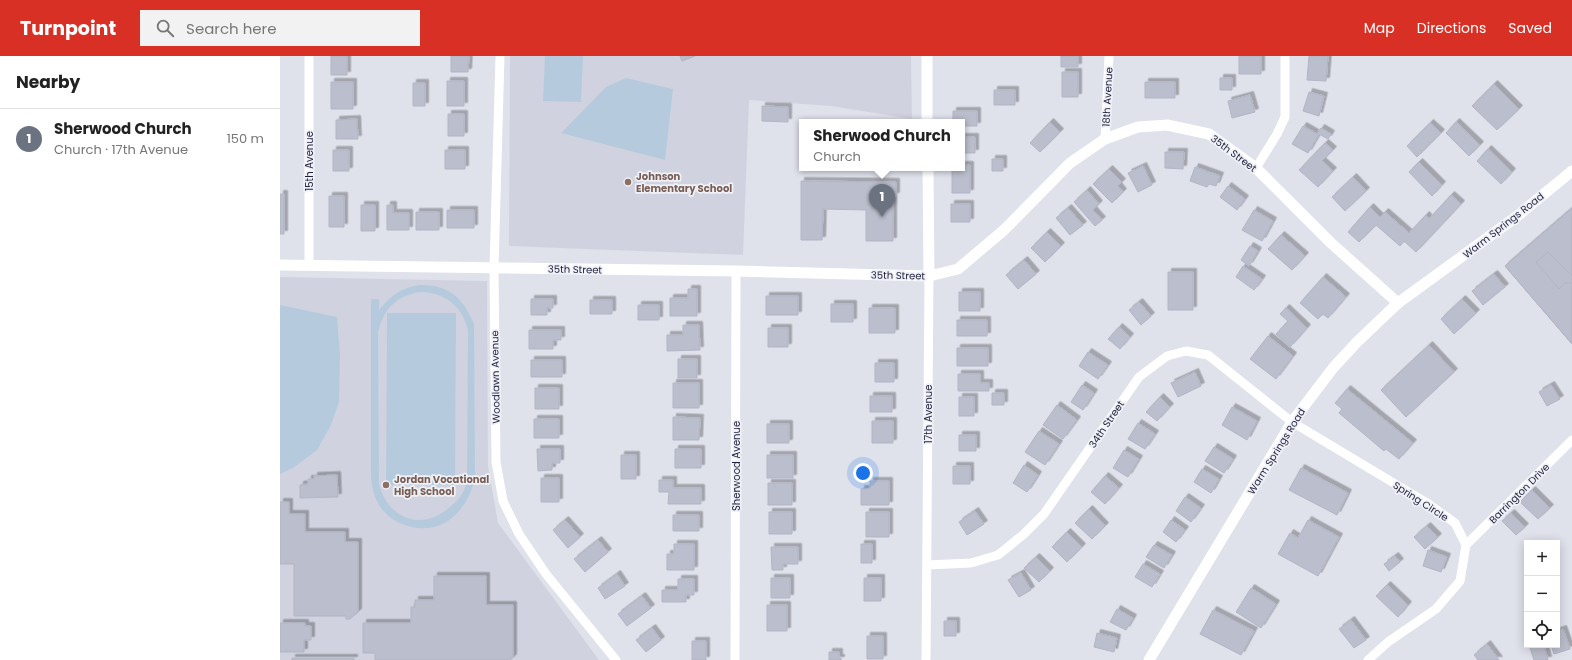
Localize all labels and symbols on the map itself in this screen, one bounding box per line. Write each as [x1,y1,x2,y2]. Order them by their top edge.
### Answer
street label: 18th Avenue [1098,67,1117,127]
street label: 15th Avenue [302,131,317,191]
street label: 35th Street [1208,131,1260,176]
place label: Johnson Elementary School [636,169,732,196]
marker: Johnson Elementary School [623,177,633,187]
pin: 1 [869,184,895,217]
street label: Warm Springs Road [1460,189,1547,262]
street label: 35th Street [548,262,603,277]
street label: 35th Street [871,268,926,283]
street label: Woodlawn Avenue [487,330,504,424]
street label: 17th Avenue [921,385,936,443]
street label: 34th Street [1085,397,1128,451]
street label: Warm Springs Road [1244,405,1309,497]
street label: Sherwood Avenue [729,421,744,511]
street label: Barrington Drive [1486,460,1553,527]
your location [853,463,873,483]
place label: Jordan Vocational High School [394,472,489,499]
street label: Spring Circle [1390,478,1451,525]
marker: Jordan Vocational High School [381,480,391,490]

